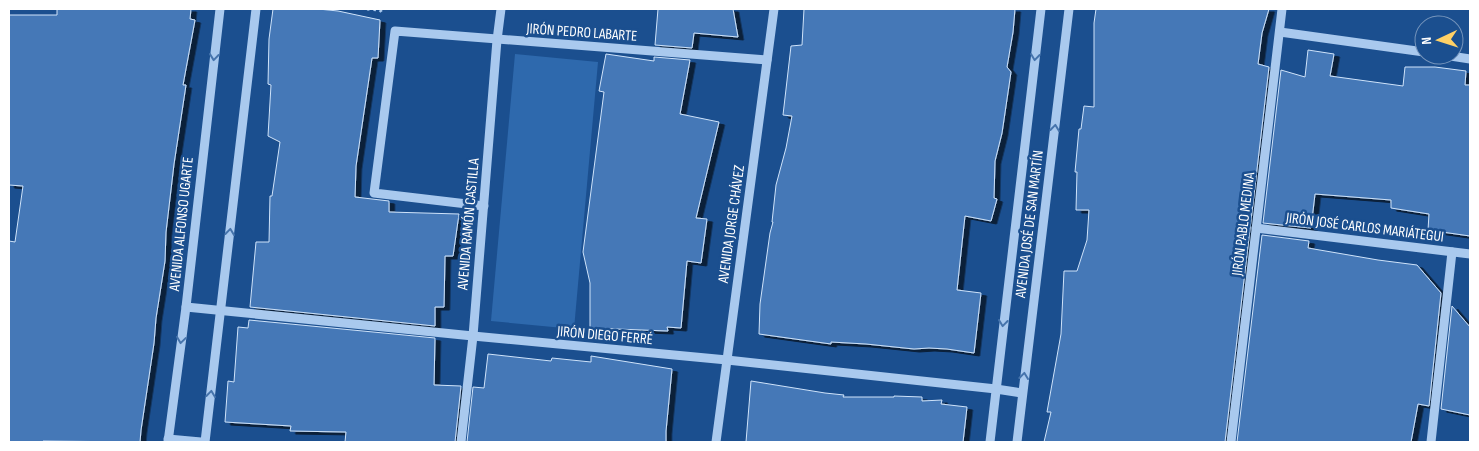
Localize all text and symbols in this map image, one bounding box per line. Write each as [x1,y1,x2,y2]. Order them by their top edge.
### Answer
north arrow [1414,15,1464,65]
street label: JIRÓN PEDRO LABARTE [525,19,638,46]
text: N [1418,37,1435,45]
one-way arrow [209,53,220,61]
one-way arrow [1030,53,1041,61]
one-way arrow [1049,124,1060,132]
street label: AVENIDA JOSÉ DE SAN MARTÍN [1011,149,1048,300]
street label: AVENIDA ALFONSO UGARTE [165,156,198,293]
street label: AVENIDA RAMÓN CASTILLA [453,157,484,292]
street label: AVENIDA JORGE CHÁVEZ [714,164,749,285]
street label: JIRÓN PABLO MEDINA [1228,171,1259,278]
street label: JIRÓN JOSÉ CARLOS MARIÁTEGUI [1284,208,1445,247]
one-way arrow [224,228,235,236]
one-way arrow [998,319,1009,327]
street label: JIRÓN DIEGO FERRÉ [555,322,654,349]
one-way arrow [176,337,187,345]
one-way arrow [1018,372,1029,380]
one-way arrow [205,390,216,398]

